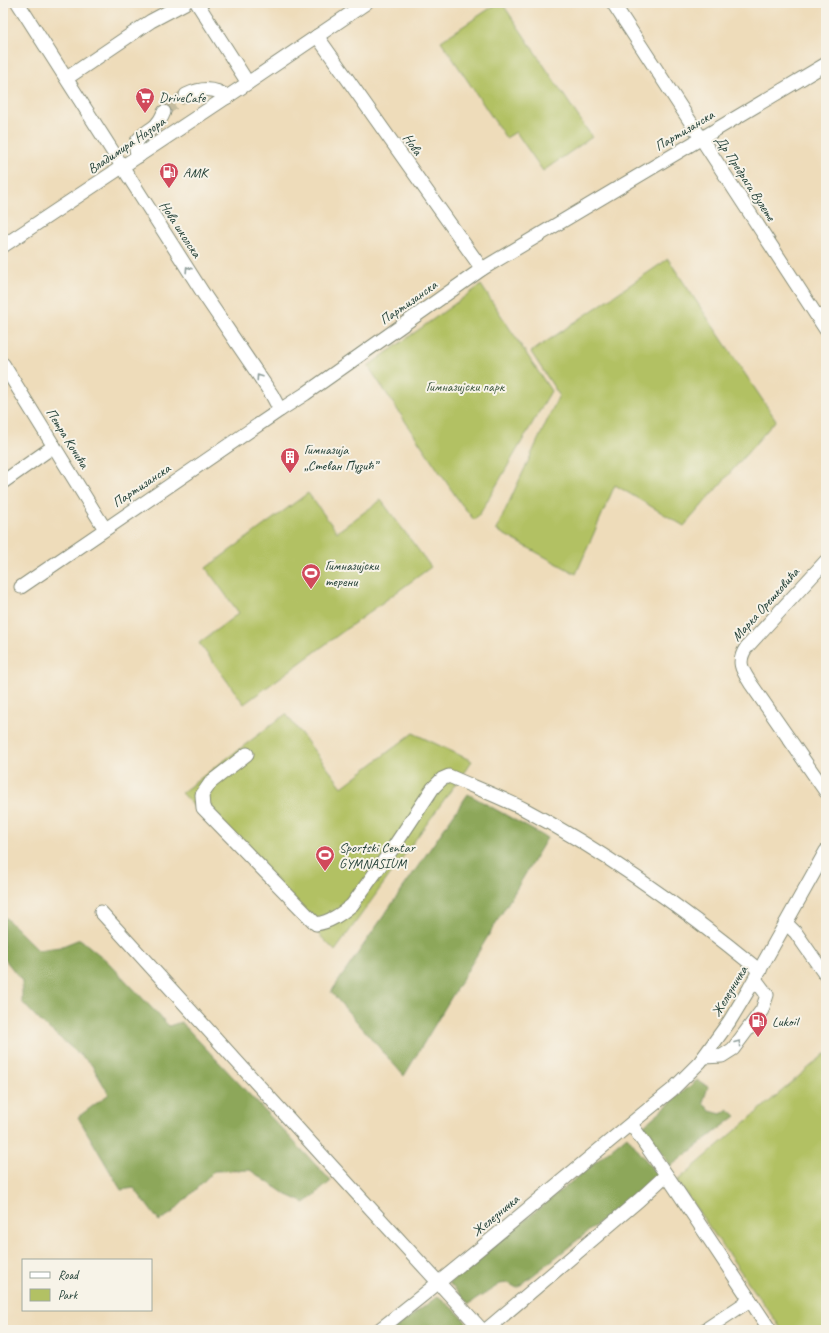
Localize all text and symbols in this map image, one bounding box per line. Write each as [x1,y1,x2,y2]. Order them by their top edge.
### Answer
supermarket icon: DriveCafe [134,86,156,114]
place label: DriveCafe [159,89,207,106]
street label: Партизанска [651,106,718,155]
street label: Владимира Назора [84,113,169,178]
street label: Нова [399,130,427,160]
street label: Др Предрага Вулете [712,132,780,225]
fuel station icon: АМК [158,161,180,189]
place label: АМК [183,164,210,181]
street label: Нова школска [156,198,206,262]
one-way arrow [185,266,192,273]
street label: Партизанска [376,276,441,328]
one-way arrow [257,374,264,381]
park label: Гимназијски парк [426,378,506,395]
street label: Петра Кочића [42,405,93,472]
place label: Гимназија „Стеван Пузић” [304,441,380,474]
building icon: Гимназија „Стеван Пузић” [279,446,301,474]
street label: Партизанска [109,459,174,511]
place label: Гимназијски терени [325,557,379,590]
sports icon: Гимназијски терени [300,562,322,590]
street label: Марка Орешковића [728,563,803,645]
place label: Sportski Centar GYMNASIUM [339,839,416,872]
sports icon: Sportski Centar GYMNASIUM [314,844,336,872]
street label: Железничка [708,962,752,1020]
fuel station icon: Lukoil [747,1010,769,1038]
place label: Lukoil [772,1013,800,1030]
one-way arrow [733,1040,740,1047]
street label: Железничка [468,1190,523,1240]
legend [22,1259,152,1311]
text: Road [58,1267,80,1283]
text: Park [58,1287,79,1303]

